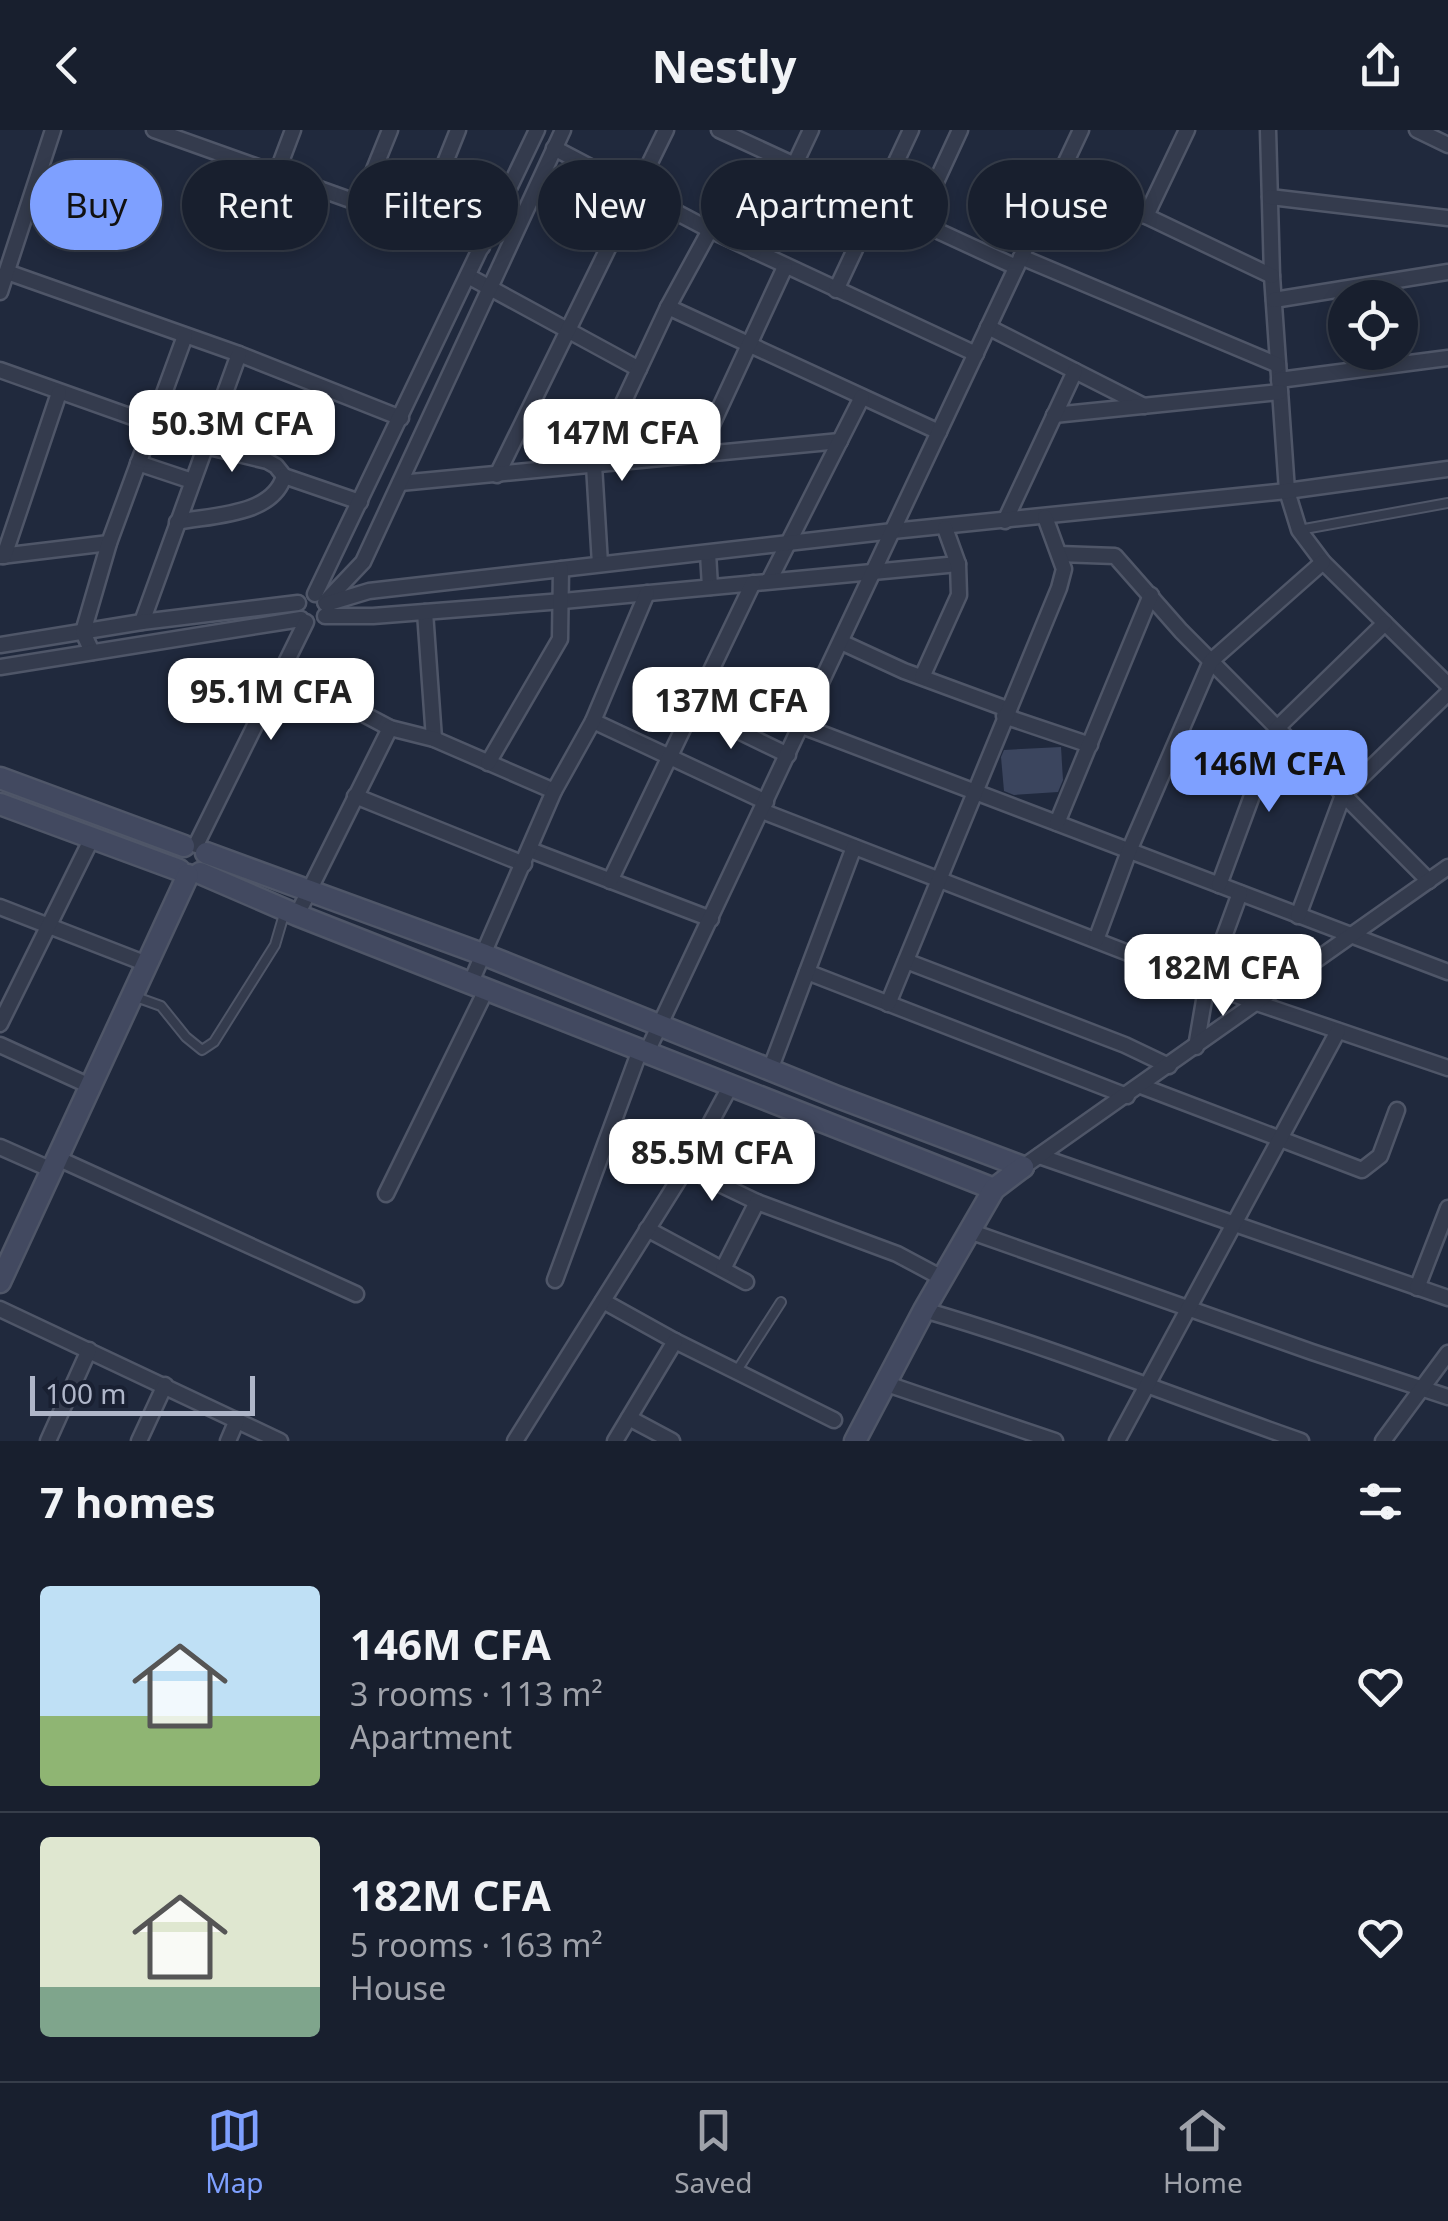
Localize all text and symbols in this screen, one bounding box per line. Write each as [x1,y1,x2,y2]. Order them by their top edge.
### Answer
text: Nestly [652,35,796,96]
icon: back [40,38,95,93]
icon: share [1353,38,1408,93]
chip: Buy [30,160,162,250]
chip: Rent [182,160,328,250]
chip: Filters [348,160,518,250]
chip: New [538,160,681,250]
chip: Apartment [701,160,948,250]
chip: House [968,160,1144,250]
map controls [1328,280,1418,370]
button: locate [1328,280,1418,370]
pin: 50.3M CFA [118,390,346,475]
pin: 147M CFA [519,399,725,484]
text: 50.3M CFA [151,401,313,444]
text: 147M CFA [545,410,699,453]
pin: 95.1M CFA [157,658,385,743]
pin: 137M CFA [628,667,834,752]
text: 95.1M CFA [190,669,352,712]
text: 137M CFA [654,678,808,721]
pin: 146M CFA [1166,730,1372,815]
text: 146M CFA [1192,741,1346,784]
pin: 182M CFA [1120,934,1326,1019]
text: 182M CFA [1146,945,1300,988]
pin: 85.5M CFA [598,1119,826,1204]
text: 85.5M CFA [631,1130,793,1173]
scale bar [30,1371,255,1416]
text: 100 m [45,1374,127,1412]
text: 7 homes [40,1473,216,1530]
icon: filters [1353,1474,1408,1529]
text: 146M CFA [350,1615,551,1672]
icon: home [120,1626,240,1746]
icon: heart [1353,1659,1408,1714]
text: 3 rooms · 113 m² [350,1672,603,1715]
text: Apartment [350,1715,512,1758]
text: 182M CFA [350,1866,551,1923]
icon: home [120,1877,240,1997]
icon: heart [1353,1910,1408,1965]
text: 5 rooms · 163 m² [350,1923,603,1966]
text: House [350,1966,446,2009]
tab: Map [205,2103,264,2201]
tab: Saved [674,2103,752,2201]
tab: Home [1163,2103,1243,2201]

